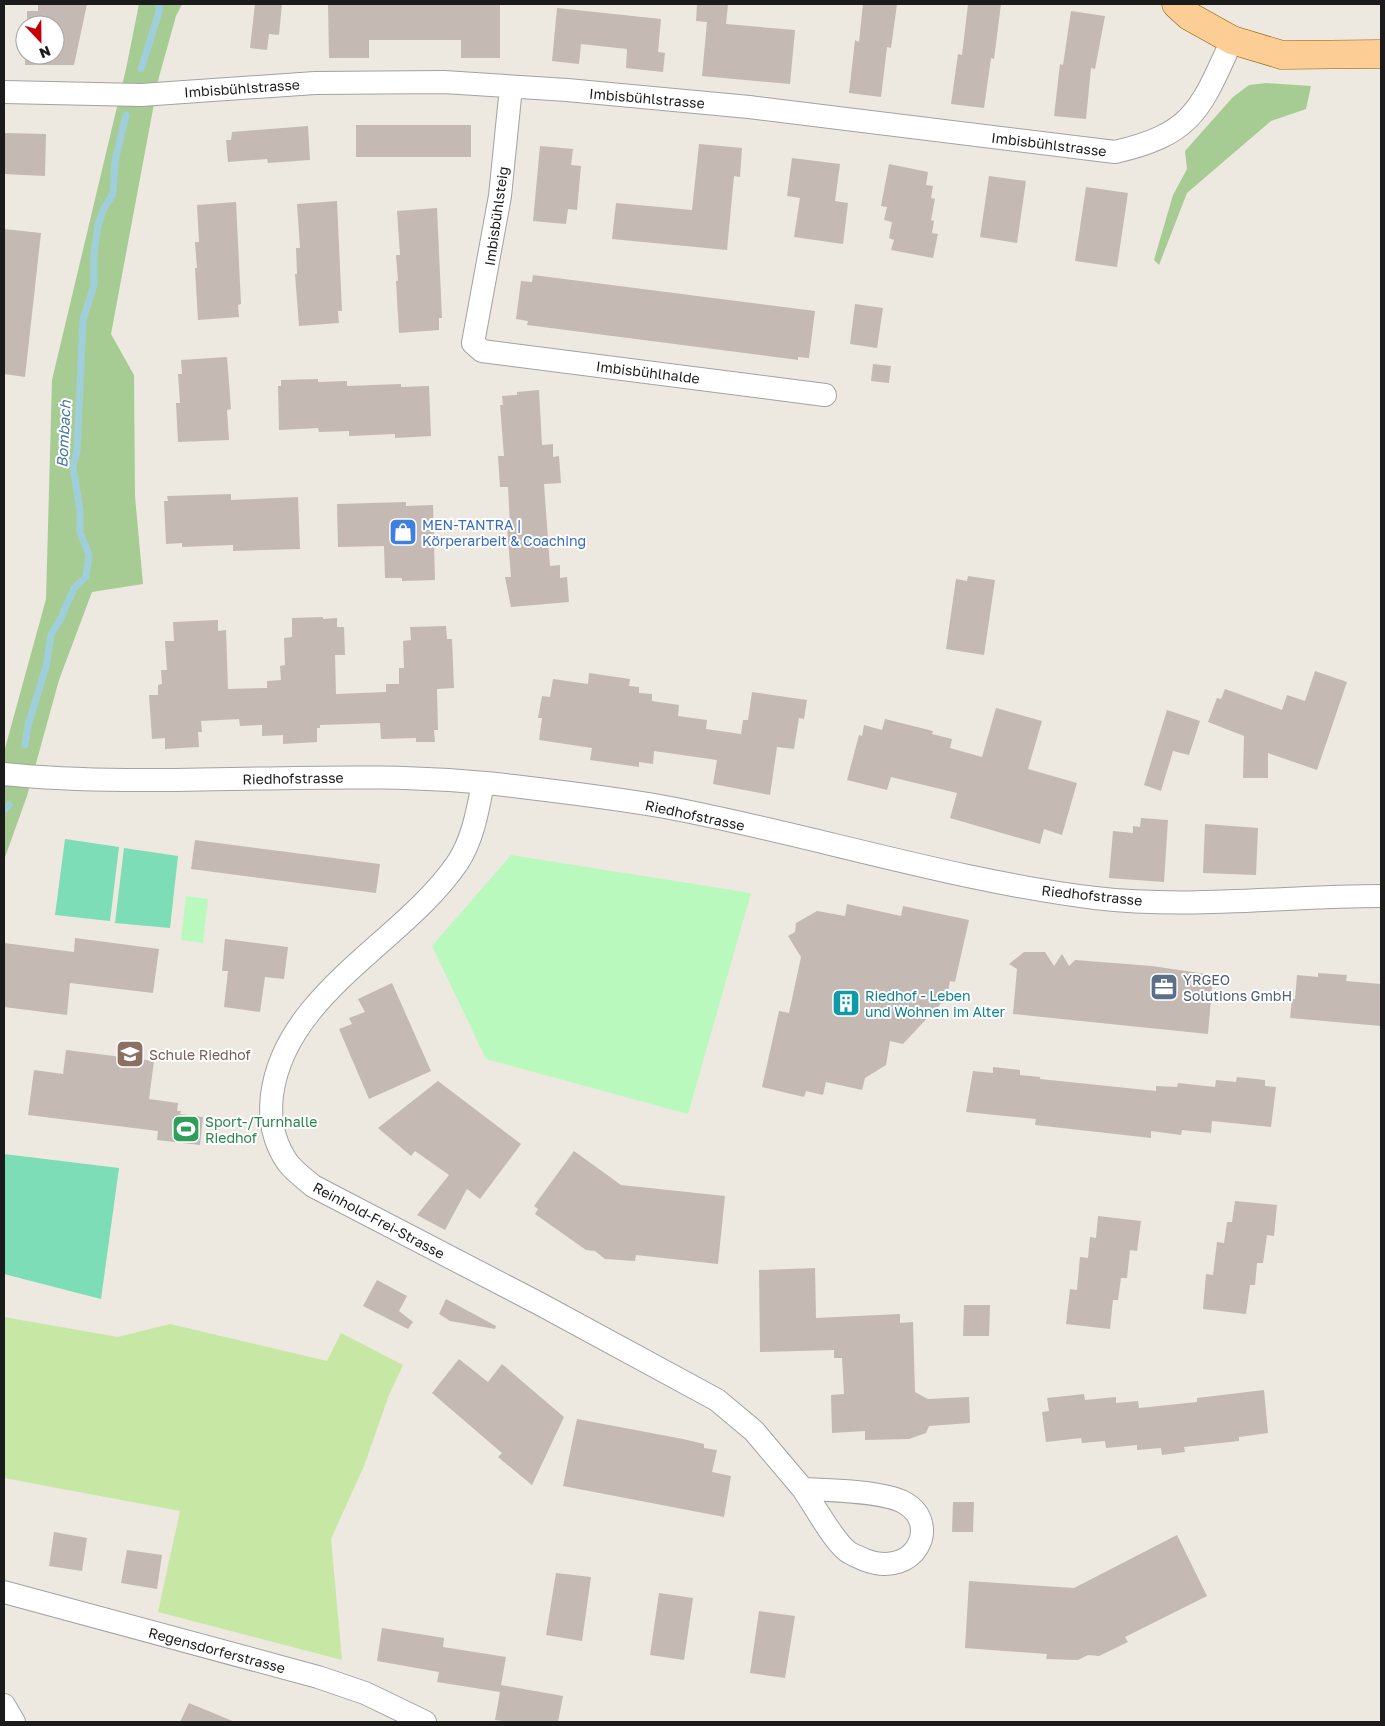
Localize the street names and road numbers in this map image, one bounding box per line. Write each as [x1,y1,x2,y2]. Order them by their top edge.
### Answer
street label: Imbisbühlstrasse [184,75,300,101]
street label: Imbisbühlstrasse [589,84,705,112]
street label: Imbisbühlstrasse [990,128,1108,160]
street label: Imbisbühlsteig [481,165,511,267]
street label: Imbisbühlhalde [595,357,701,387]
street label: Riedhofstrasse [242,769,344,787]
street label: Riedhofstrasse [644,796,746,834]
street label: Riedhofstrasse [1041,881,1143,909]
street label: Reinhold-Frei-Strasse [310,1178,448,1262]
street label: Regensdorferstrasse [147,1624,287,1676]

